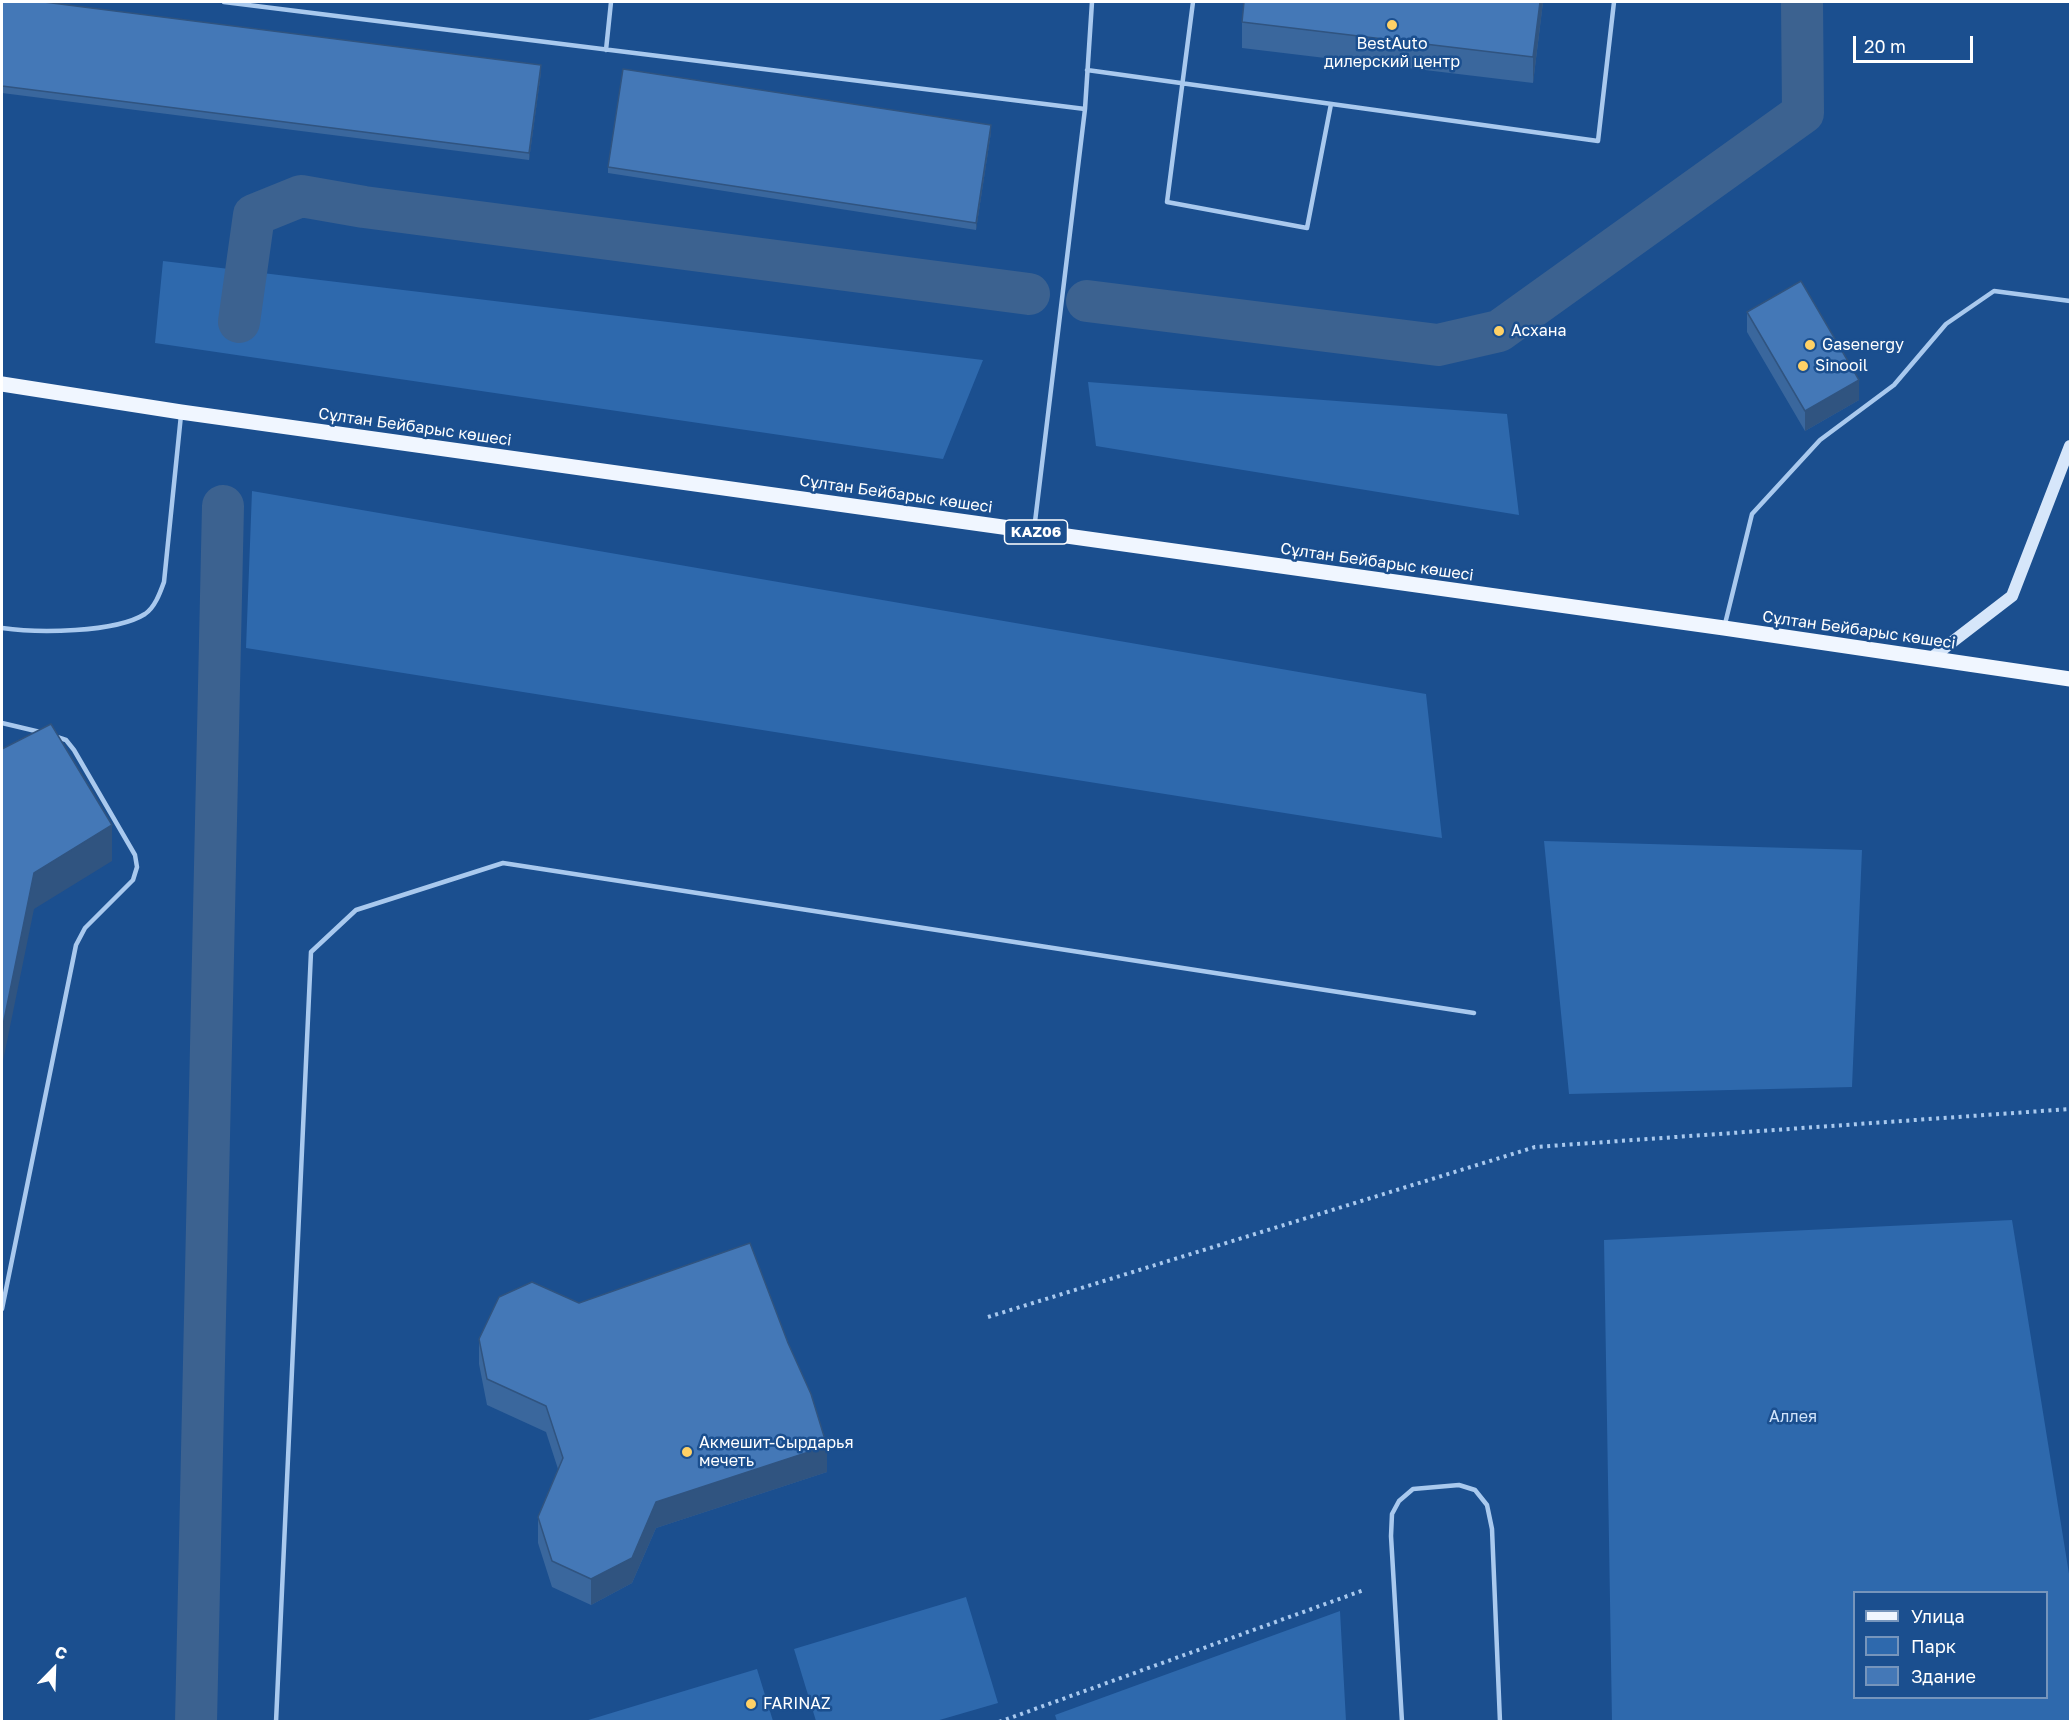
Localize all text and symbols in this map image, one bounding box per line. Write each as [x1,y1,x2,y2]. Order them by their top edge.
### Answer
marker: BestAuto дилерский центр [1385,18,1399,32]
scale bar [1856,24,1976,62]
place label: BestAuto дилерский центр [1324,34,1460,72]
text: 20 m [1864,35,1906,57]
place label: Асхана [1511,321,1567,341]
marker: Асхана [1492,324,1506,338]
place label: Gasenergy [1822,335,1904,355]
marker: Gasenergy [1803,338,1817,352]
place label: Sinooil [1815,356,1868,376]
marker: Sinooil [1796,359,1810,373]
street label: Сұлтан Бейбарыс көшесі [317,404,513,450]
street label: Сұлтан Бейбарыс көшесі [798,471,994,517]
road number: KAZ06 [1004,520,1068,544]
street label: Сұлтан Бейбарыс көшесі [1279,539,1475,585]
street label: Сұлтан Бейбарыс көшесі [1761,607,1957,653]
park label: Аллея [1769,1407,1817,1427]
place label: Акмешит-Сырдарья мечеть [699,1433,854,1471]
marker: Акмешит-Сырдарья мечеть [680,1445,694,1459]
legend [1853,1591,2048,1699]
text: Улица [1911,1605,1965,1627]
text: Парк [1911,1635,1956,1657]
north arrow [24,1639,84,1699]
text: С [52,1641,70,1664]
text: Здание [1911,1665,1976,1687]
place label: FARINAZ [763,1694,831,1714]
marker: FARINAZ [744,1697,758,1711]

